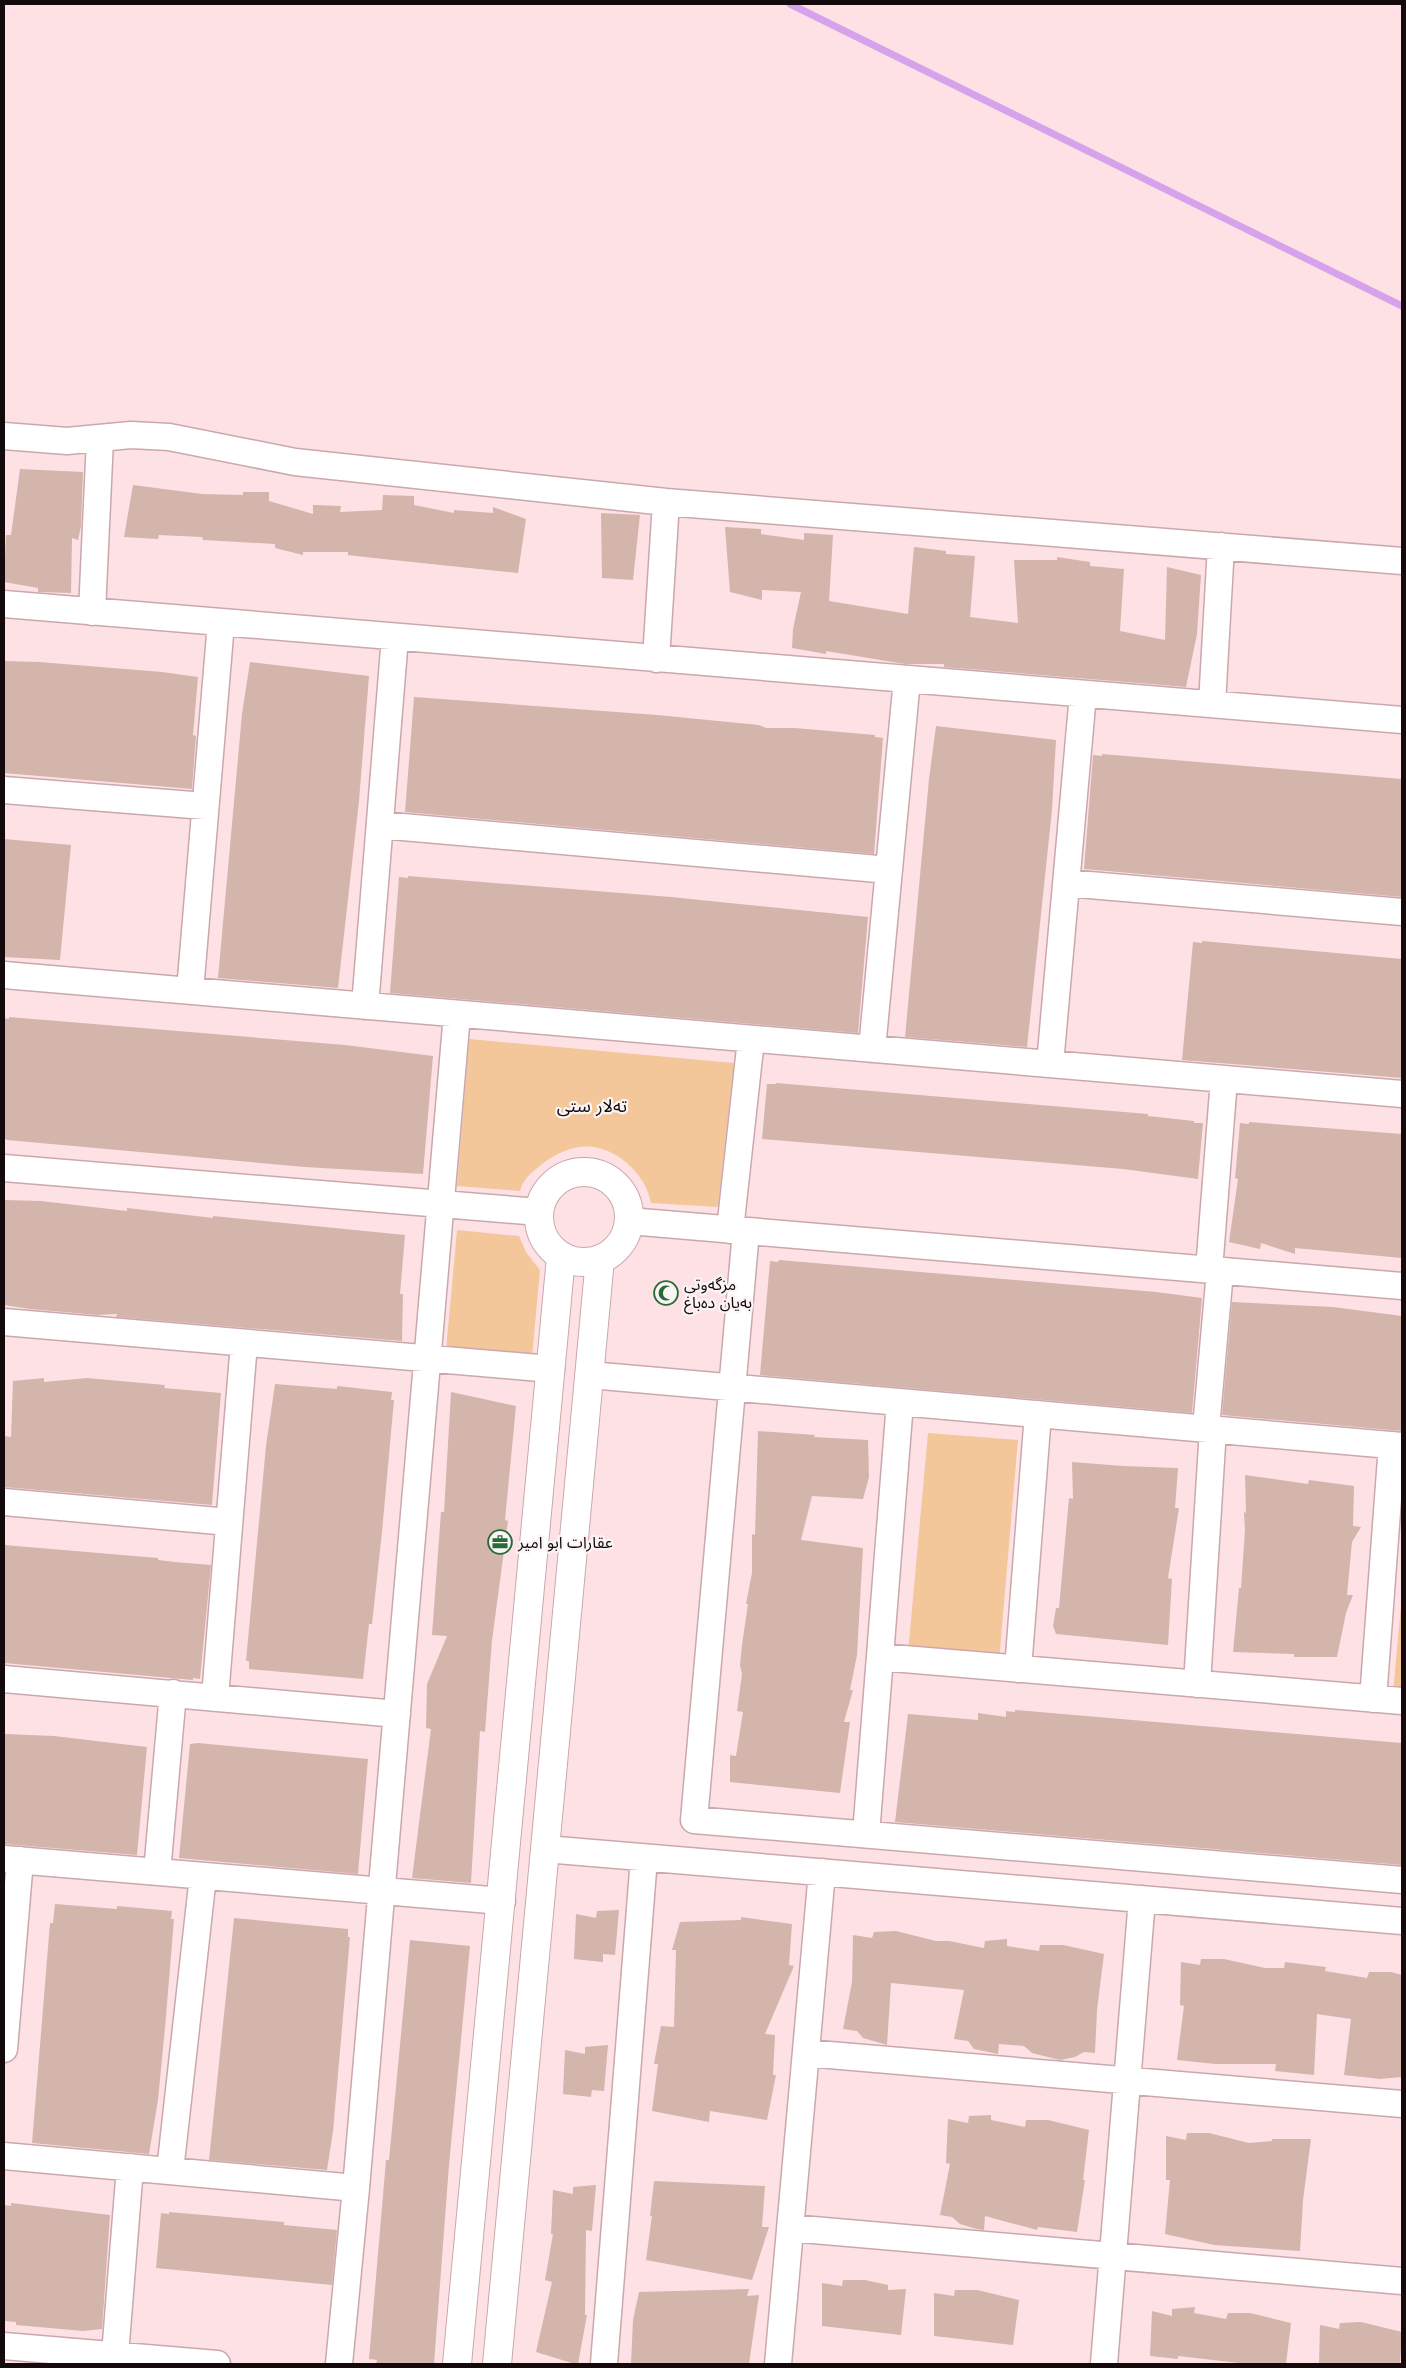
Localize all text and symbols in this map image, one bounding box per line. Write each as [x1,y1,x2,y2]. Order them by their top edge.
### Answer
district label: ته‌لار ستی [557,1096,627,1117]
place label: مزگەوتی بەیان دەباغ [684,1276,752,1315]
mosque icon: مزگەوتی بەیان دەباغ [653,1280,679,1306]
office icon: عقارات ابو امير [487,1529,513,1555]
place label: عقارات ابو امير [517,1534,613,1552]

